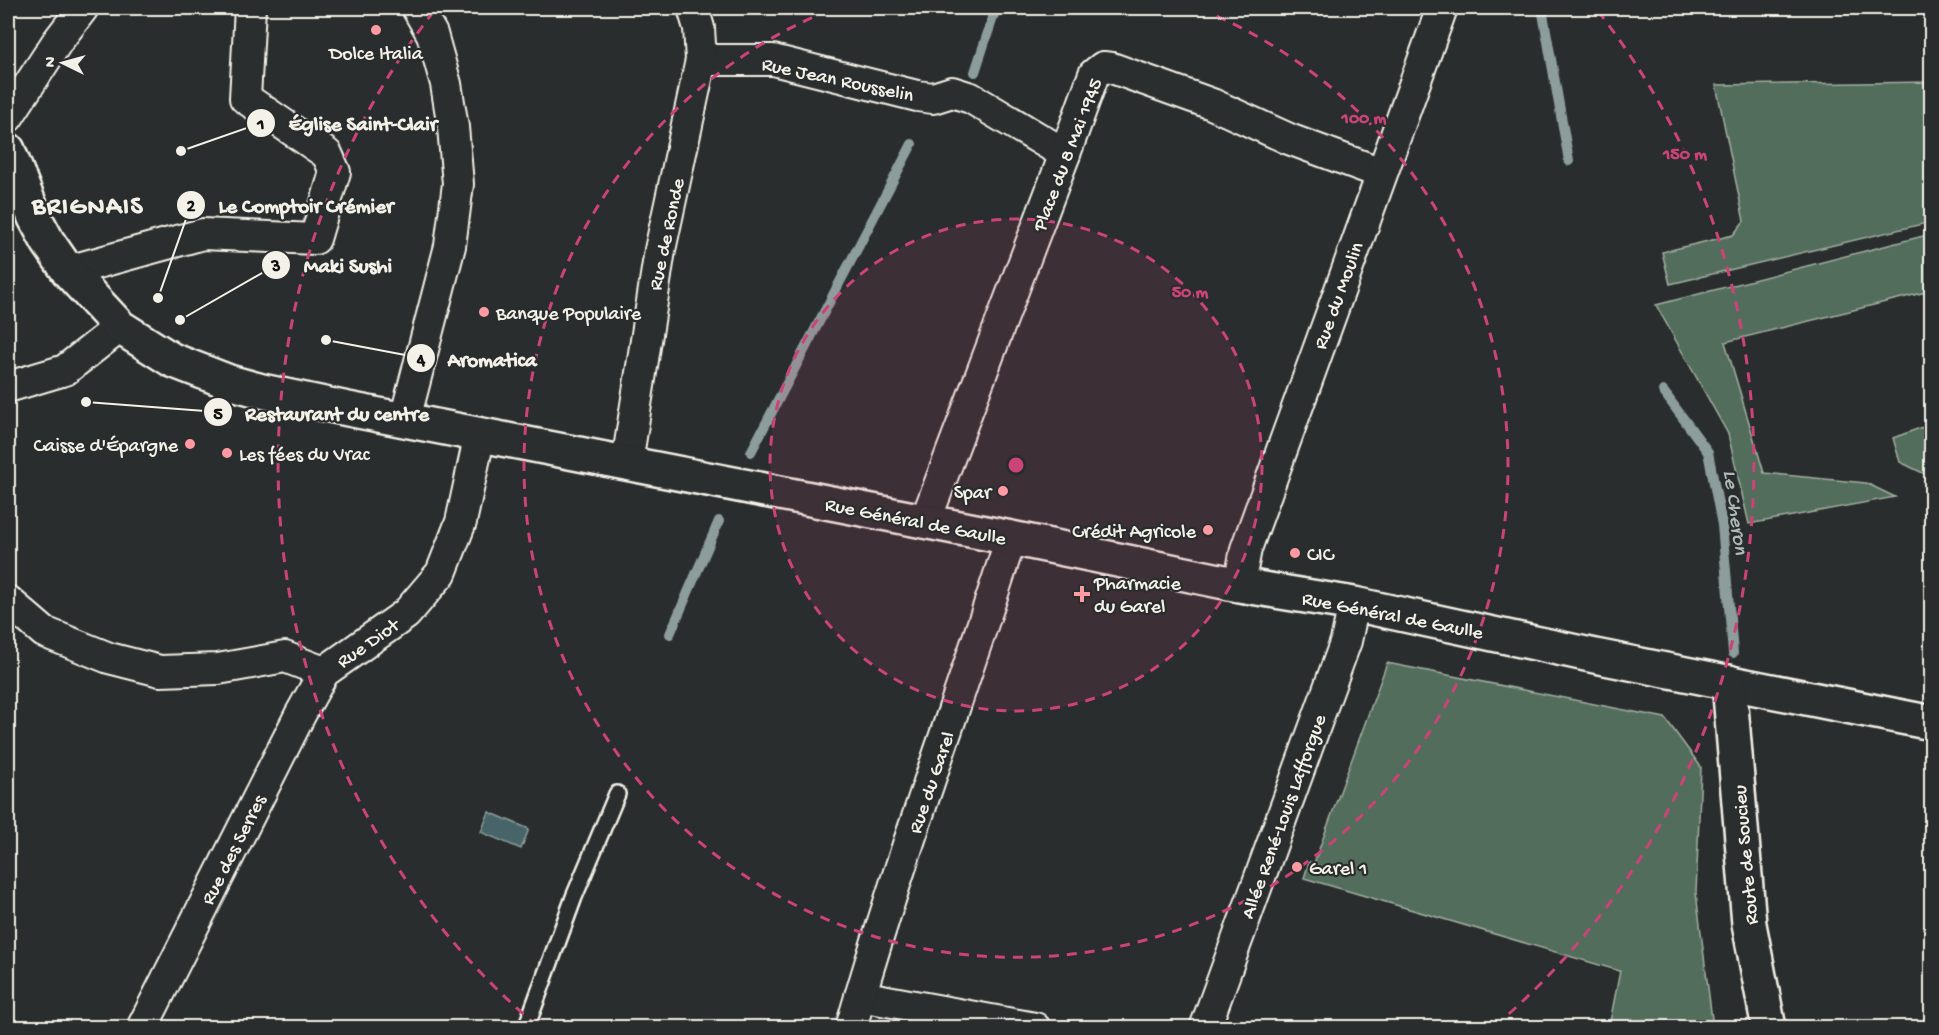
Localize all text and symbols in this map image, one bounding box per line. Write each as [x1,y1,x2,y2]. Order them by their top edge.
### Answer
marker: Dolce Italia [369,23,383,37]
north arrow [33,33,93,93]
place label: Dolce Italia [327,44,424,67]
street label: Rue Jean Rousselin [759,54,916,109]
text: N [42,55,62,68]
street label: Place du 8 Mai 1945 [1029,75,1109,236]
callout: Église Saint-Clair [246,103,449,142]
text: 100 m [1341,109,1387,130]
text: Église Saint-Clair [289,114,440,139]
text: 1 [256,115,265,136]
text: 150 m [1662,145,1707,166]
street label: Rue de Ronde [645,176,692,293]
callout: Le Comptoir Crémier [176,185,405,224]
district label: BRIGNAIS [31,193,144,224]
text: Le Comptoir Crémier [219,196,396,221]
text: 2 [187,197,196,218]
street label: Rue du Moulin [1310,239,1371,353]
callout: Maki Sushi [261,245,404,284]
text: Maki Sushi [304,256,392,281]
text: 3 [270,257,281,278]
text: 50 m [1172,283,1209,304]
place label: Banque Populaire [495,304,642,327]
marker: Banque Populaire [477,305,491,319]
callout: Aromatica [406,339,549,378]
text: Aromatica [446,350,538,375]
text: 4 [416,351,426,372]
callout: Restaurant du centre [203,393,441,432]
text: Restaurant du centre [244,404,430,429]
text: 5 [213,405,223,426]
place label: Caisse d'Épargne [33,435,179,459]
marker: Caisse d'Épargne [183,437,197,451]
place label: Les fées du Vrac [239,445,371,468]
marker: Les fées du Vrac [220,446,234,460]
centre of rings [1006,455,1026,475]
water label: Le Cheron [1715,469,1752,557]
place label: Spar [954,483,993,506]
marker: Spar [996,484,1010,498]
street label: Rue Général de Gaulle [823,495,1009,552]
place label: Crédit Agricole [1072,522,1197,545]
marker: Crédit Agricole [1201,523,1215,537]
place label: CIC [1307,545,1335,568]
marker: CIC [1288,546,1302,560]
place label: Pharmacie du Garel [1093,574,1181,620]
marker: Pharmacie du Garel [1075,587,1089,601]
street label: Rue Général de Gaulle [1300,589,1486,646]
street label: Rue Diot [333,614,406,675]
street label: Allée René-Louis Lafforgue [1238,711,1333,922]
street label: Rue du Garel [905,729,961,837]
street label: Route de Soucieu [1730,783,1765,926]
street label: Rue des Serres [198,791,273,909]
place label: Garel 1 [1309,859,1367,882]
marker: Garel 1 [1290,860,1304,874]

